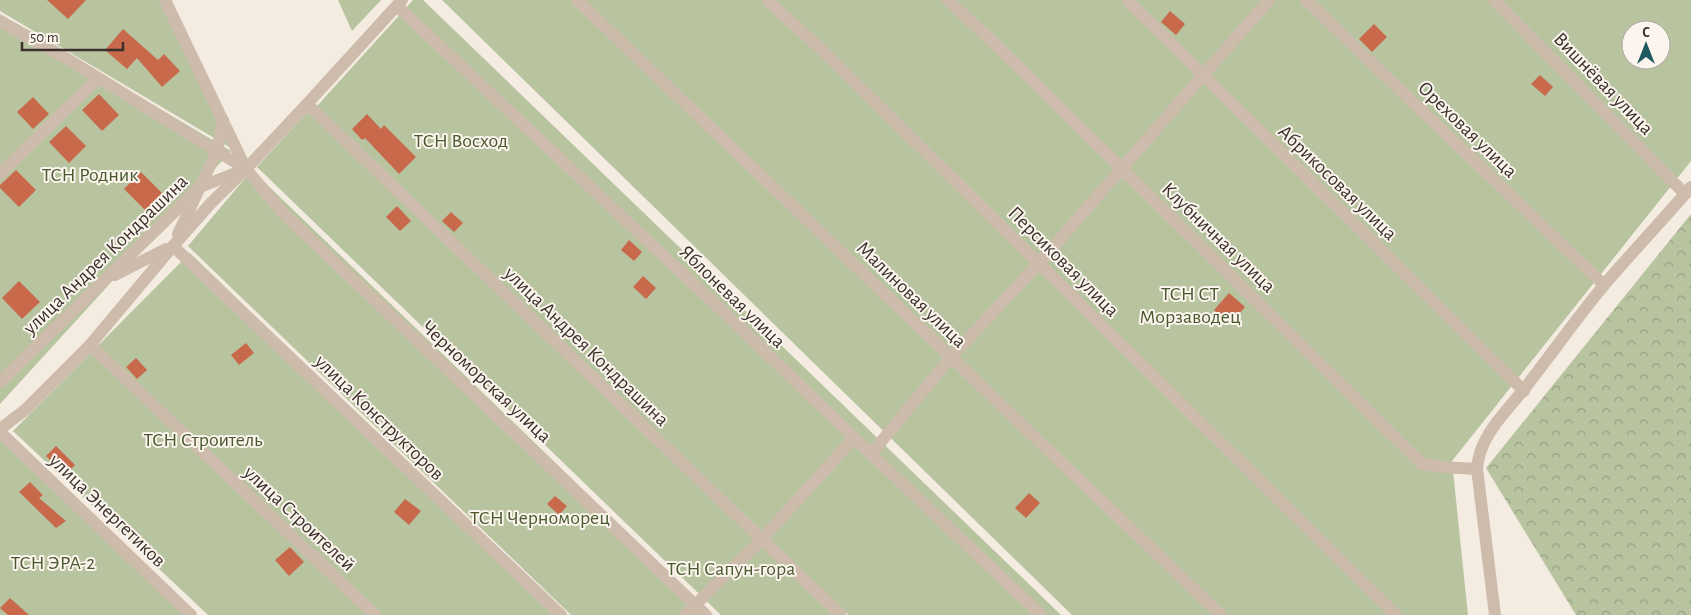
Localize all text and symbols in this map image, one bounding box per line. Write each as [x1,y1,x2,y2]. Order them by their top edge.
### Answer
scale bar [22,20,124,52]
north arrow [1621,20,1671,70]
text: С [1642,26,1650,40]
street label: Вишнёвая улица [1550,29,1657,139]
text: 50 m [30,30,59,45]
street label: Ореховая улица [1414,78,1521,182]
street label: Абрикосовая улица [1274,121,1401,244]
park label: ТСН Восход [414,131,508,151]
park label: ТСН Родник [42,165,138,185]
street label: улица Андрея Кондрашина [19,171,192,339]
street label: Клубничная улица [1158,179,1279,297]
street label: Персиковая улица [1004,203,1122,321]
street label: Малиновая улица [853,238,970,352]
street label: Яблоневая улица [676,242,789,352]
street label: улица Андрея Кондрашина [500,262,672,430]
park label: ТСН СТ Морзаводец [1139,284,1241,327]
street label: Черноморская улица [418,317,555,447]
street label: улица Конструкторов [310,351,448,484]
park label: ТСН Строитель [143,430,263,450]
street label: улица Энергетиков [45,450,169,571]
street label: улица Строителей [239,462,359,575]
park label: ТСН Черноморец [470,508,610,528]
park label: ТСН ЭРА-2 [11,553,95,573]
park label: ТСН Сапун-гора [667,559,795,579]

